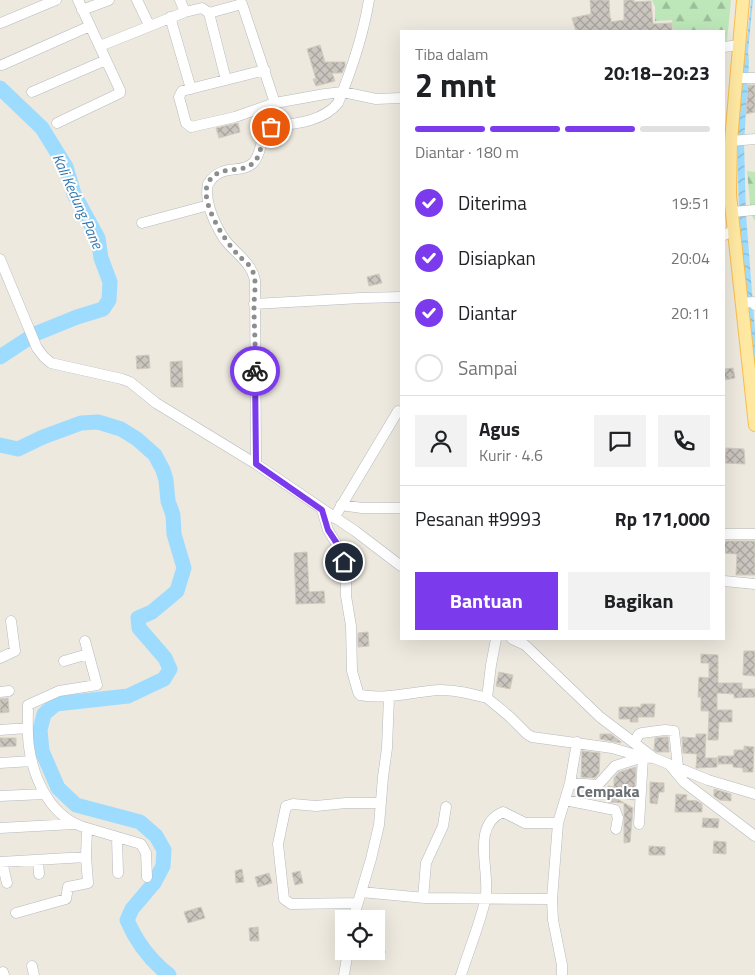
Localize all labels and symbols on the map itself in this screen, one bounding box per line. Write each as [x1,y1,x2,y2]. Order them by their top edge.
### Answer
pin [250,106,292,148]
water label: Kali Kedung Pane [47,150,110,253]
courier [230,346,280,396]
pin [323,541,365,583]
district label: Cempaka [576,779,640,803]

